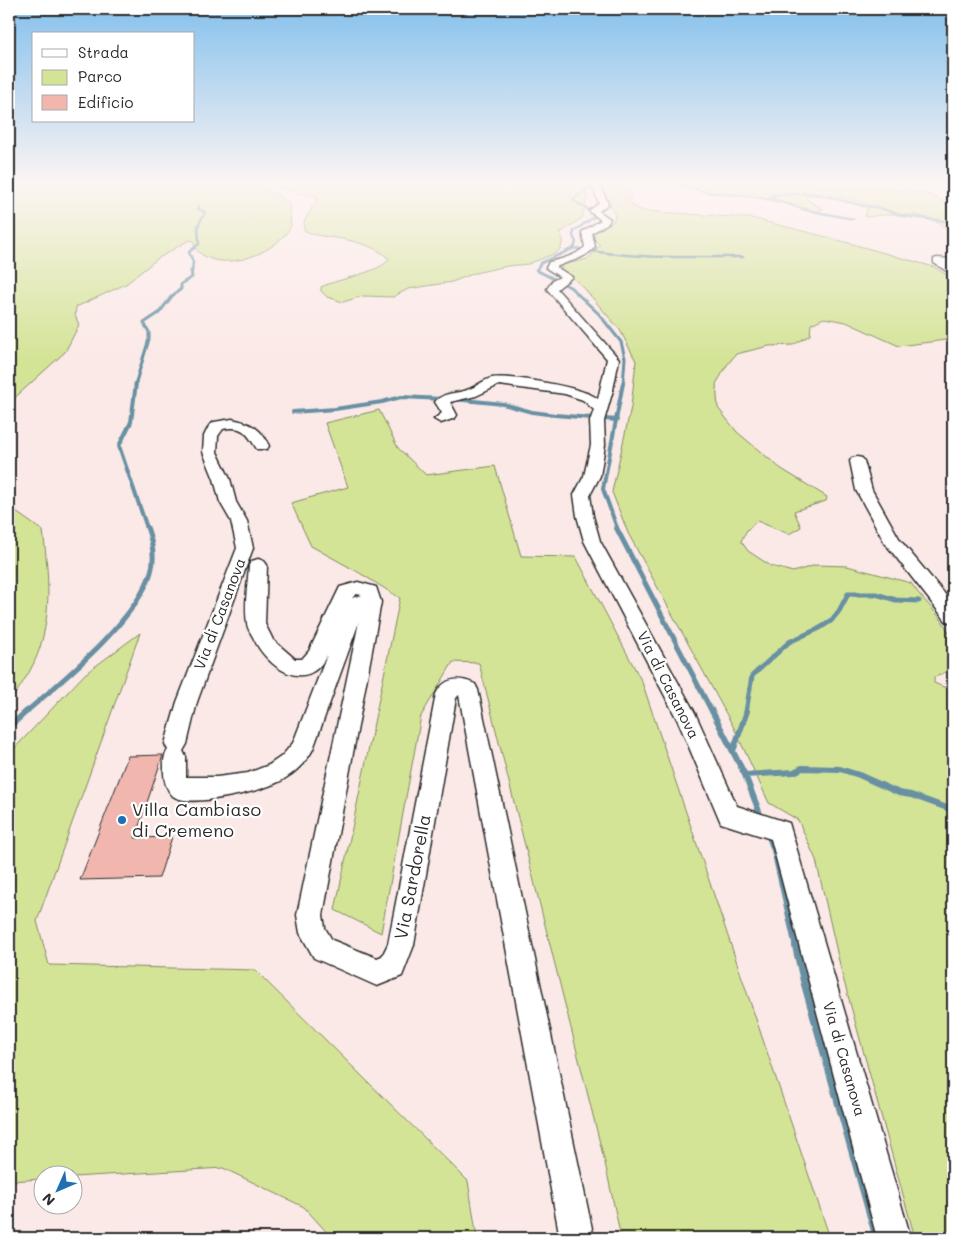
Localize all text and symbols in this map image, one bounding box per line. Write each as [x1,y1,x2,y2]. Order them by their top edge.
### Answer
legend [32,32,195,122]
text: Strada [78,42,129,62]
text: Parco [78,66,122,86]
text: Edificio [78,92,134,112]
street label: Via di Casanova [189,555,250,673]
street label: Via di Casanova [633,627,705,742]
place label: Villa Cambiaso di Cremeno [132,797,261,842]
street label: Via Sardorella [388,812,436,941]
marker: Villa Cambiaso di Cremeno [116,814,128,826]
street label: Via di Casanova [819,999,871,1118]
north arrow [32,1164,82,1214]
text: N [38,1189,59,1210]

